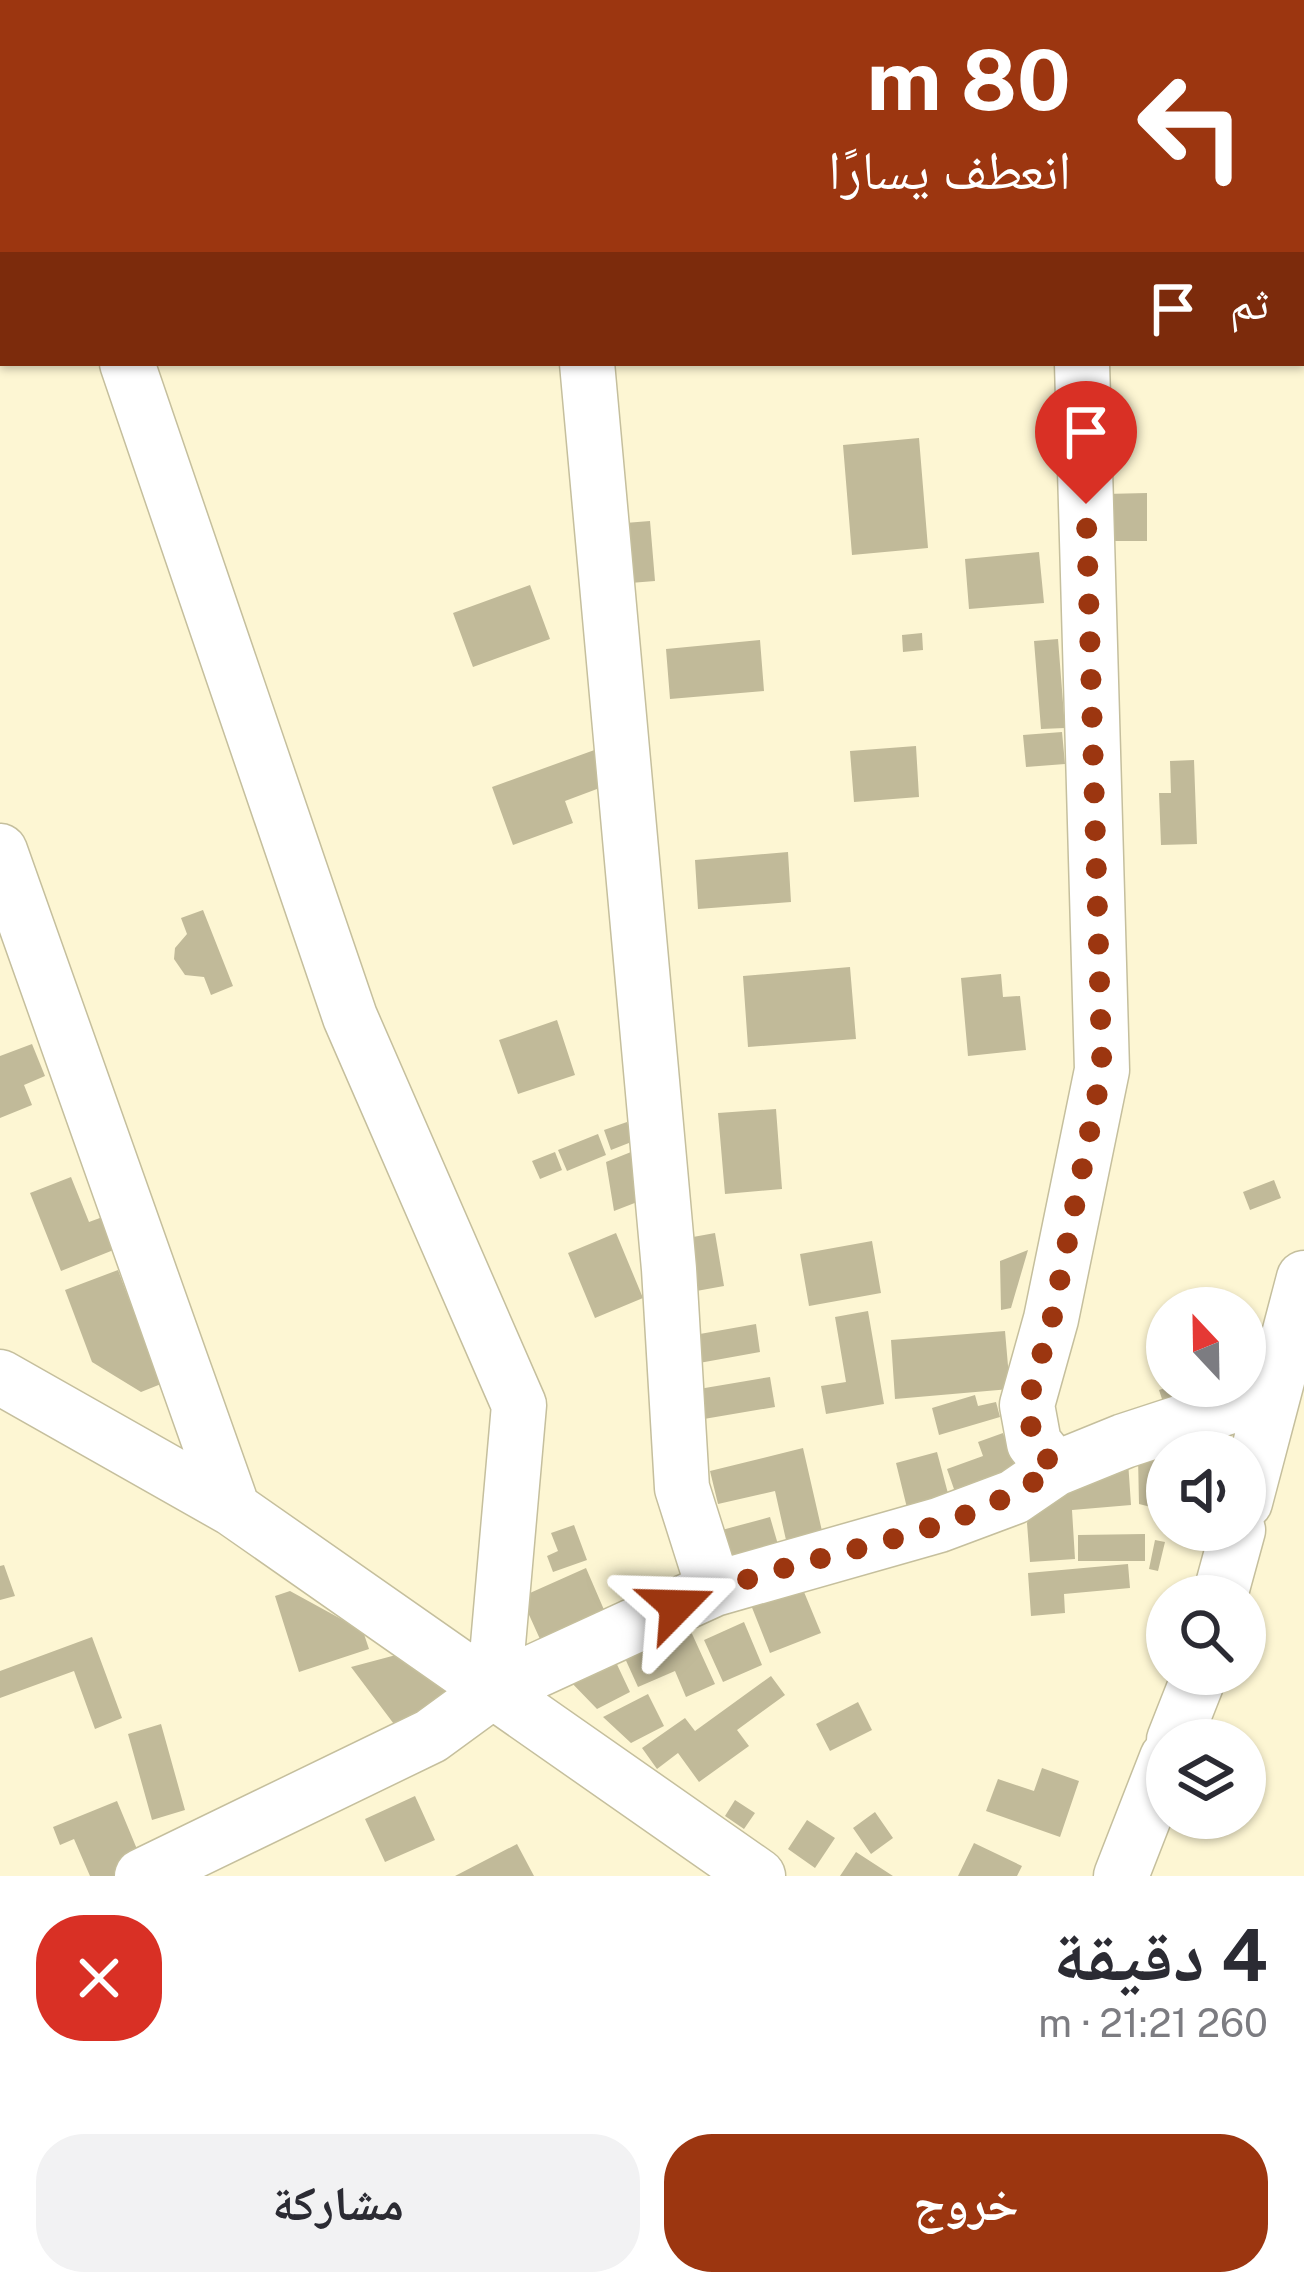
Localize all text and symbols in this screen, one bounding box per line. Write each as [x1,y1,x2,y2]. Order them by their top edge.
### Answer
text: 80 m [867,30,1071,129]
icon: left [1113,48,1269,204]
text: انعطف يسارًا [828,138,1071,201]
icon: arrive [1140,276,1206,342]
text: ثم [1230,276,1269,329]
pin [1035,381,1137,504]
icon: arrive [1053,399,1119,465]
north arrow [1146,1287,1266,1407]
map controls [1146,1287,1266,1839]
button: sound [1146,1431,1266,1551]
position arrow [614,1543,740,1669]
button: search [1146,1575,1266,1695]
button: layers [1146,1719,1266,1839]
text: 4 دقيقة [1053,1913,1268,1997]
button: close [36,1915,162,2041]
text: 260 m · 21:21 [1038,2000,1268,2046]
button: مشاركة [36,2134,640,2272]
button: خروج [664,2134,1268,2272]

